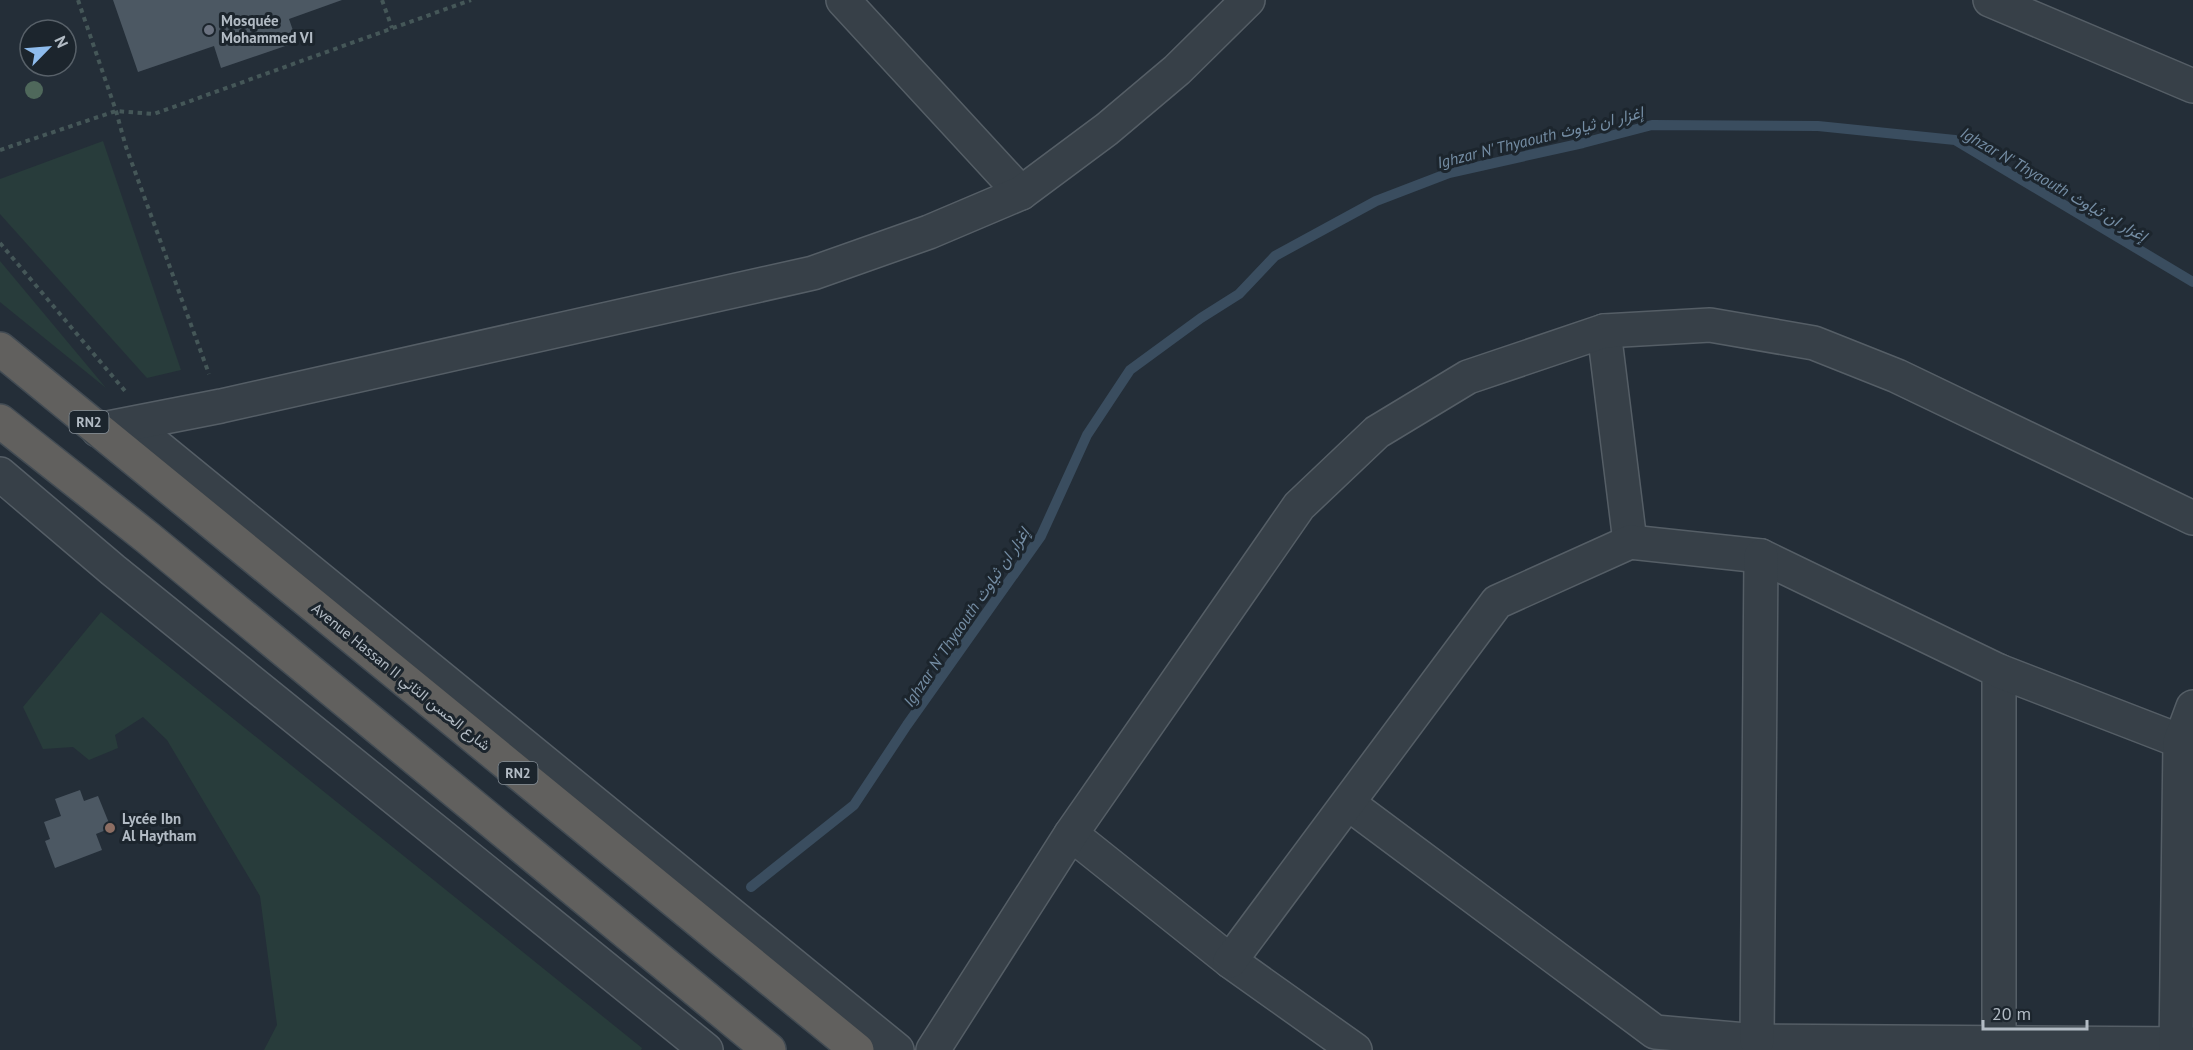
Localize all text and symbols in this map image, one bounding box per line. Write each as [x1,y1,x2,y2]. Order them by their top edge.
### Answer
place label: Mosquée Mohammed VI [221,11,313,47]
north arrow [18,18,78,78]
marker: Mosquée Mohammed VI [202,23,216,37]
text: N [50,33,73,51]
water label: Ighzar N' Thyaouth إغزار ان ثياوث [1435,101,1648,173]
water label: Ighzar N' Thyaouth إغزار ان ثياوث [1957,122,2153,248]
road number: RN2 [70,411,109,433]
water label: Ighzar N' Thyaouth إغزار ان ثياوث [899,522,1036,711]
street label: Avenue Hassan II شارع الحسن الثاني [306,599,495,758]
road number: RN2 [498,762,538,784]
place label: Lycée Ibn Al Haytham [122,809,196,845]
marker: Lycée Ibn Al Haytham [103,821,117,835]
scale bar [1983,993,2086,1031]
text: 20 m [1992,1002,2031,1025]

